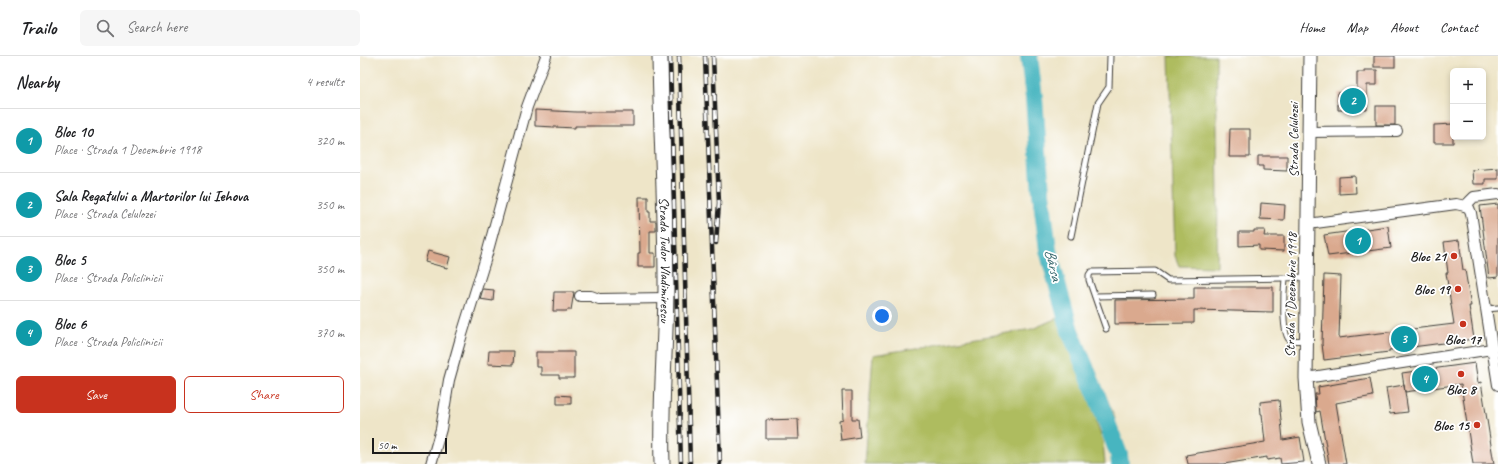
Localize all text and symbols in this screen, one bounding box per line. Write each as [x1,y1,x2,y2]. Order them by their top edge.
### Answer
search box [80,10,360,46]
text: Trailo [20,16,56,40]
icon: search [94,17,116,39]
text: Search here [126,18,188,37]
text: Home [1299,19,1325,36]
text: Map [1347,19,1368,36]
text: About [1390,19,1418,36]
text: Contact [1440,19,1478,36]
map controls [1450,68,1486,140]
button: + [1450,68,1486,104]
text: Nearby [16,72,59,93]
text: 4 results [306,74,344,90]
pin: 2 [1340,86,1366,116]
street label: Strada Celulozei [1285,100,1302,177]
button: − [1450,104,1486,140]
text: Bloc 10 [54,123,93,142]
text: 1 [26,133,32,149]
text: 320 m [316,133,344,149]
text: Place · Strada 1 Decembrie 1918 [54,142,201,158]
text: Sala Regatului a Martorilor lui Iehova [54,187,248,206]
text: 2 [26,197,32,213]
text: 350 m [316,197,344,213]
street label: Strada Tudor Vladimirescu [656,197,675,324]
text: Place · Strada Celulozei [54,206,155,222]
pin: 1 [1345,226,1371,256]
street label: Strada 1 Decembrie 1918 [1281,231,1301,358]
water label: Bârsa [1040,248,1066,284]
place label: Bloc 21 [1410,248,1448,265]
text: Bloc 5 [54,251,86,270]
marker: Bloc 21 [1449,251,1459,261]
text: 3 [26,261,32,277]
text: 350 m [316,261,344,277]
text: Place · Strada Policlinicii [54,270,162,286]
place label: Bloc 19 [1414,281,1452,298]
marker: Bloc 19 [1453,284,1463,294]
your location [872,306,892,326]
text: Bloc 6 [54,315,86,334]
marker: Bloc 17 [1458,319,1468,329]
pin: 3 [1391,324,1417,354]
text: 4 [26,325,32,341]
text: 370 m [316,325,344,341]
place label: Bloc 17 [1445,331,1483,348]
text: Place · Strada Policlinicii [54,334,162,350]
pin: 4 [1412,364,1438,394]
marker: Bloc 8 [1456,369,1466,379]
button: Save [16,376,176,413]
button: Share [184,376,344,413]
place label: Bloc 8 [1446,381,1478,398]
place label: Bloc 15 [1433,417,1471,434]
marker: Bloc 15 [1472,420,1482,430]
scale bar [372,436,447,455]
text: 50 m [378,438,397,452]

